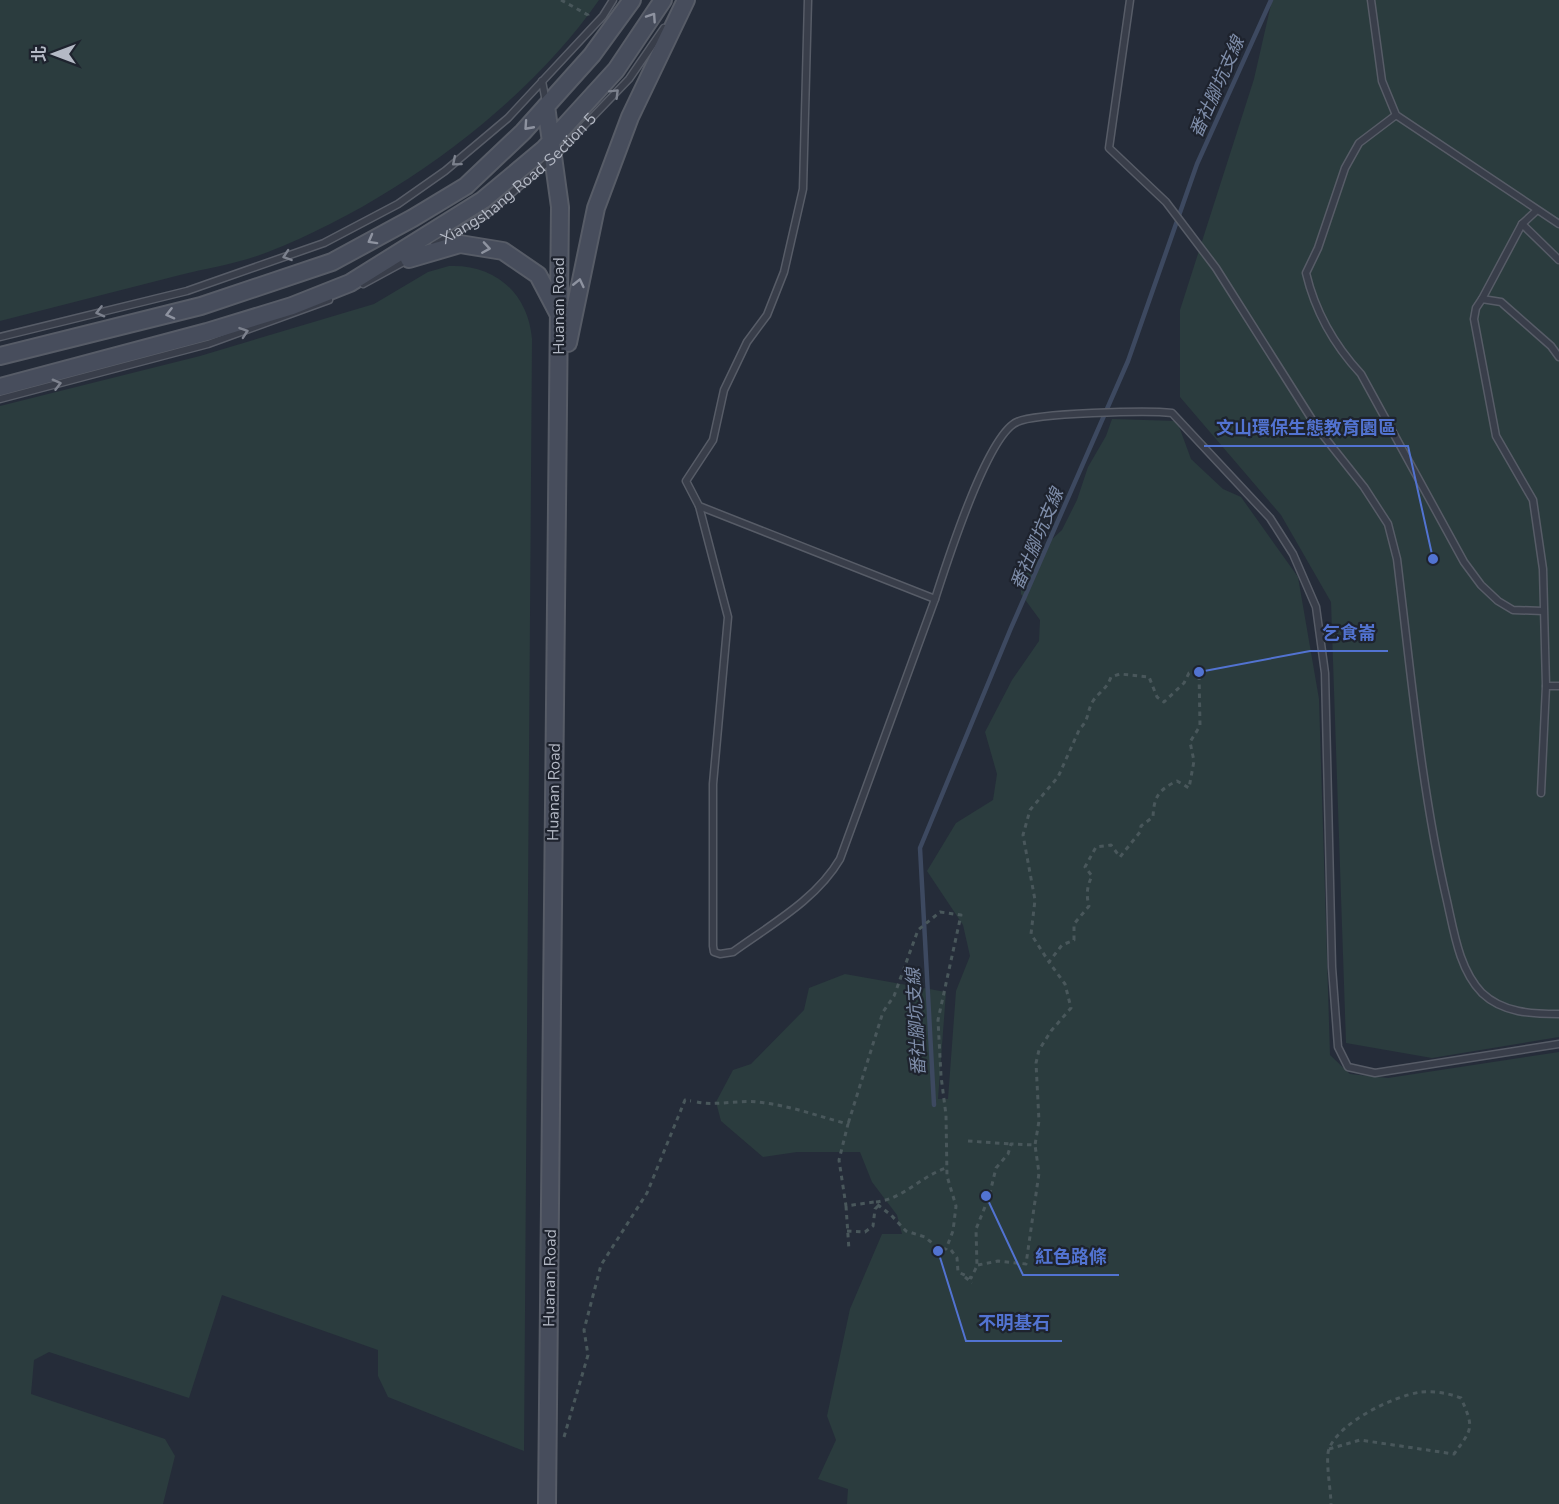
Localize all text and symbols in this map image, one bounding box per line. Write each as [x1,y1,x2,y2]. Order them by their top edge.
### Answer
one-way arrow [644,13,655,24]
north arrow [24,24,84,84]
water label: 番社腳坑支線 [1184,31,1251,141]
text: 北 [29,46,51,62]
one-way arrow [608,89,619,99]
street label: Xiangshang Road Section 5 [437,108,602,250]
one-way arrow [524,119,535,130]
one-way arrow [452,154,463,165]
one-way arrow [368,233,378,244]
one-way arrow [481,241,491,254]
one-way arrow [282,249,292,262]
street label: Huanan Road [548,257,570,355]
one-way arrow [572,279,585,289]
one-way arrow [95,305,105,318]
one-way arrow [165,307,175,320]
one-way arrow [238,326,249,339]
one-way arrow [51,379,61,391]
callout: 文山環保生態教育園區 [1204,410,1408,446]
text: 文山環保生態教育園區 [1216,416,1396,440]
water label: 番社腳坑支線 [1005,483,1070,593]
callout: 乞食崙 [1310,615,1388,651]
text: 乞食崙 [1322,621,1376,645]
street label: Huanan Road [542,743,566,841]
water label: 番社腳坑支線 [901,965,931,1077]
street label: Huanan Road [538,1229,562,1327]
callout: 紅色路條 [1023,1239,1119,1275]
text: 紅色路條 [1035,1245,1107,1269]
callout: 不明基石 [966,1305,1062,1341]
text: 不明基石 [978,1311,1050,1335]

